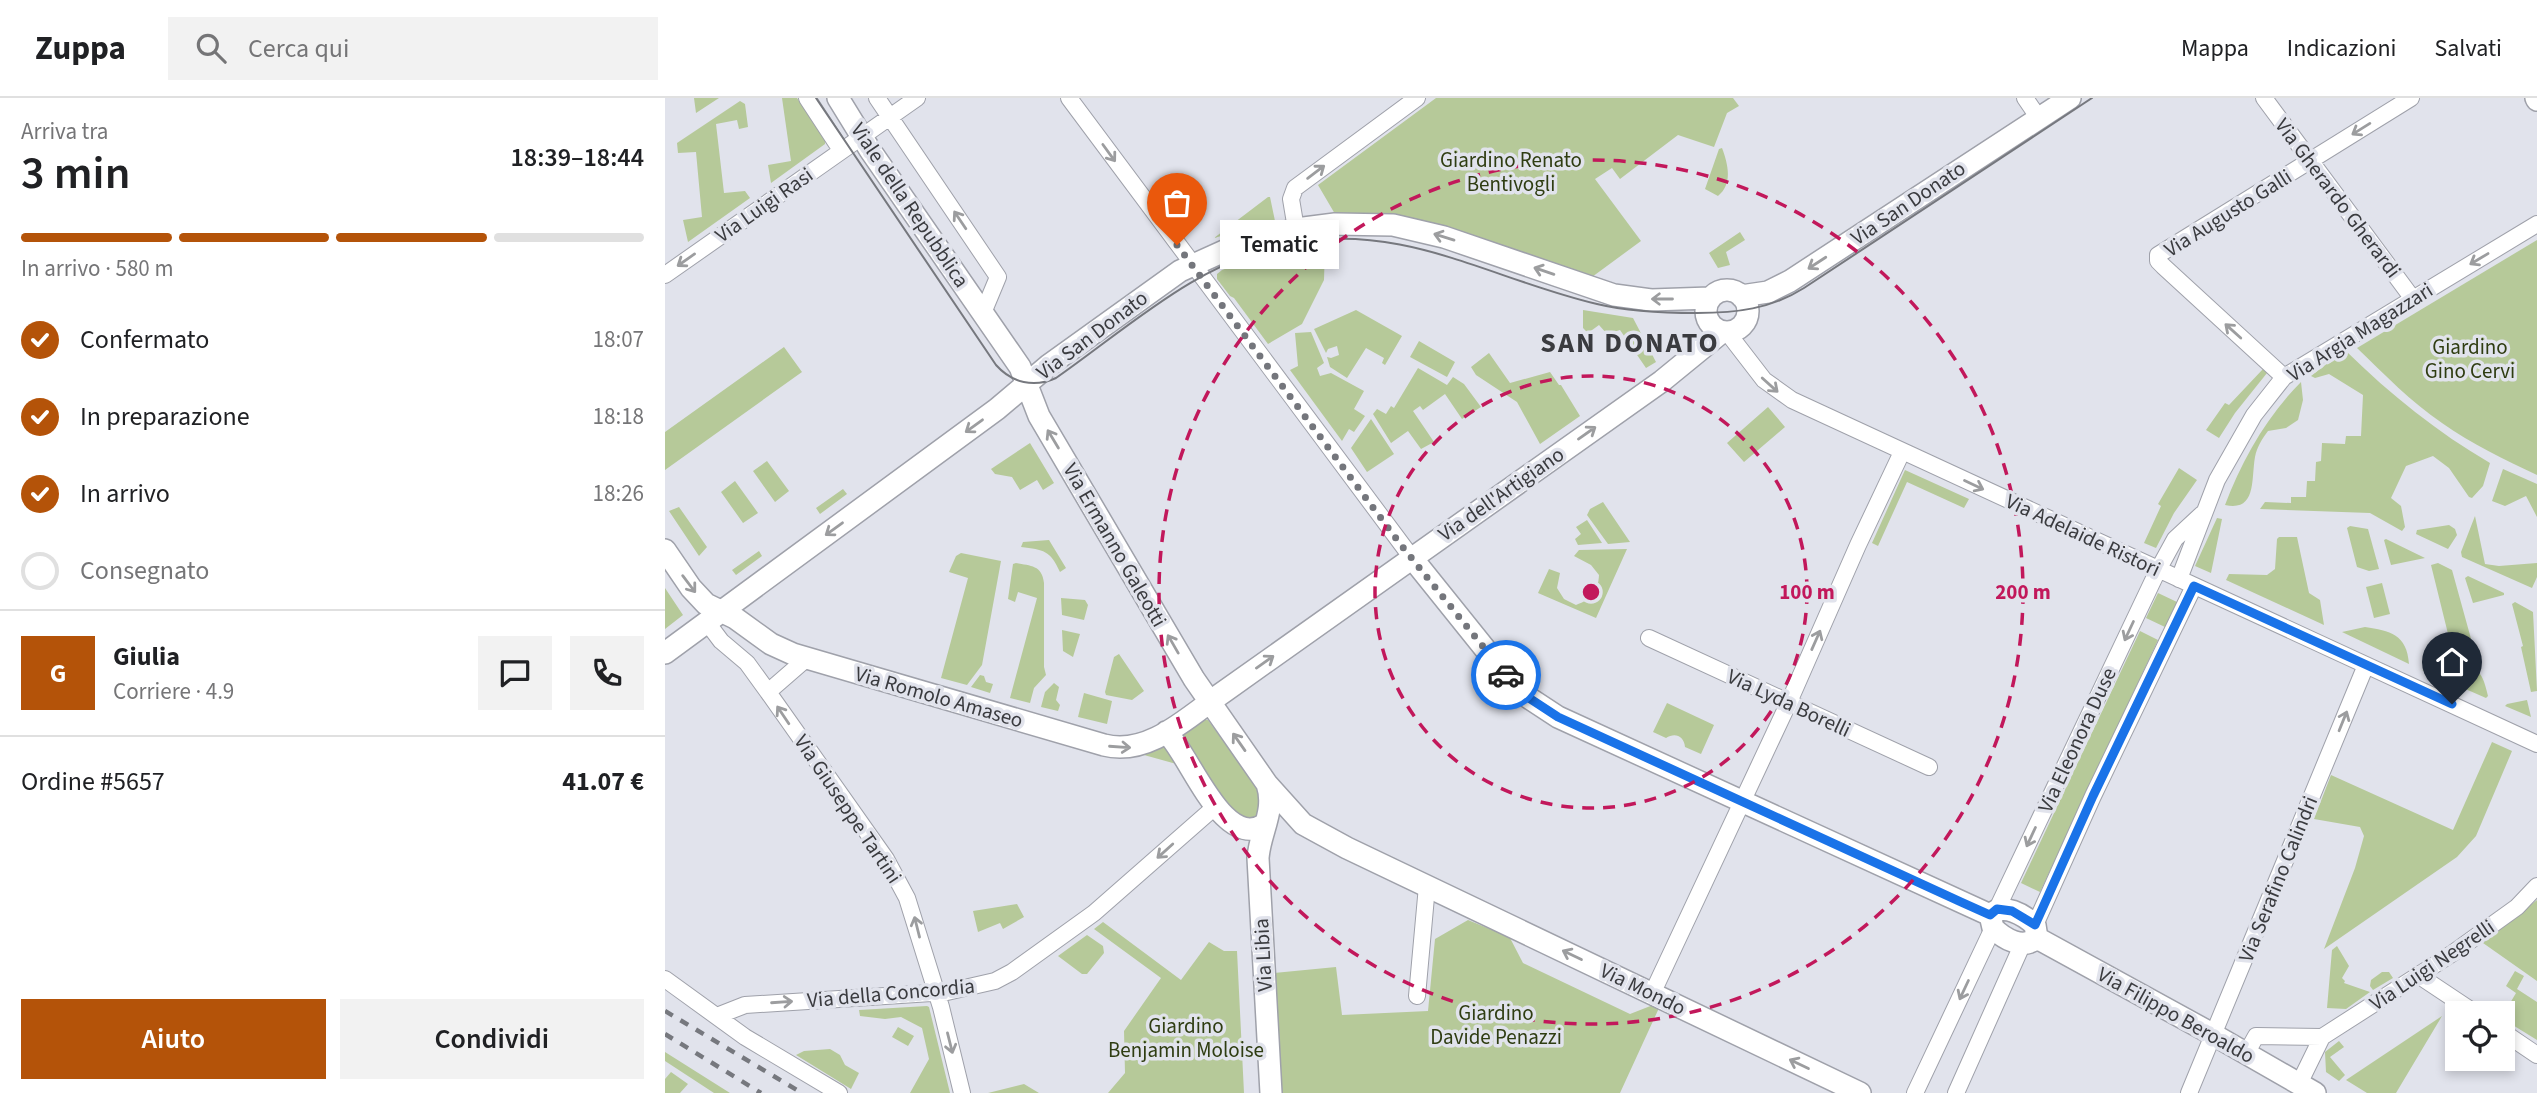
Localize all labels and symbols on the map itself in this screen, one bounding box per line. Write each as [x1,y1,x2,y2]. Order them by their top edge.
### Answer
street label: Via Gherardo Gherardi [2268,112,2408,284]
street label: Viale della Repubblica [844,117,976,293]
one-way arrow [2352,122,2371,137]
one-way arrow [1102,143,1117,162]
park label: Giardino Renato Bentivogli [1440,145,1582,199]
street label: Via San Donato [1845,154,1971,252]
street label: Via Luigi Rasi [709,160,819,250]
street label: Via Augusto Galli [2158,162,2298,264]
one-way arrow [1306,164,1325,179]
pin [1147,173,1207,245]
one-way arrow [953,211,967,230]
callout: Tematic [1219,220,1338,270]
one-way arrow [1433,230,1455,243]
one-way arrow [2469,252,2489,266]
one-way arrow [677,253,696,267]
one-way arrow [1808,256,1828,270]
one-way arrow [1533,264,1555,276]
street label: Via Argia Magazzari [2281,275,2439,389]
street label: Via San Donato [1030,283,1154,387]
one-way arrow [1651,293,1674,306]
district label: SAN DONATO [1540,323,1720,363]
one-way arrow [2225,324,2243,340]
park label: Giardino Gino Cervi [2425,332,2515,386]
one-way arrow [1761,376,1778,393]
one-way arrow [965,418,984,433]
one-way arrow [1577,426,1596,440]
one-way arrow [1046,430,1060,450]
street label: Via dell'Artigiano [1432,439,1570,549]
street label: Via Ermanno Galeotti [1056,457,1174,633]
one-way arrow [1963,479,1984,492]
street label: Via Adelaide Ristori [2001,486,2165,584]
one-way arrow [825,522,844,536]
one-way arrow [682,574,697,592]
text: 100 m [1779,577,1835,607]
text: 200 m [1995,577,2051,607]
centre of rings [1579,580,1603,604]
one-way arrow [2121,620,2135,641]
one-way arrow [1810,630,1823,651]
pin [2422,632,2482,704]
one-way arrow [1166,635,1180,655]
courier [1471,640,1541,710]
one-way arrow [1255,655,1274,670]
street label: Via Romolo Amaseo [851,659,1027,735]
street label: Via Lyda Borelli [1722,661,1856,745]
street label: Via Eleonora Duse [2030,663,2124,817]
one-way arrow [776,706,791,725]
one-way arrow [2337,711,2350,732]
street label: Via Giuseppe Tartini [787,728,909,890]
one-way arrow [1232,733,1246,752]
one-way arrow [1108,740,1131,753]
street label: Via Serafino Calindri [2231,791,2325,967]
one-way arrow [2024,826,2038,847]
one-way arrow [1156,843,1174,859]
street label: Via Luigi Negrelli [2363,912,2501,1018]
one-way arrow [910,916,923,939]
street label: Via Libia [1246,918,1280,992]
one-way arrow [1561,947,1582,960]
street label: Via Mondo [1595,955,1691,1023]
street label: Via Filippo Beroaldo [2092,959,2260,1071]
street label: Via della Concordia [806,971,976,1015]
one-way arrow [1957,979,1970,1000]
one-way arrow [771,995,793,1008]
park label: Giardino Davide Penazzi [1430,998,1562,1052]
park label: Giardino Benjamin Moloise [1108,1011,1264,1065]
one-way arrow [944,1031,957,1054]
one-way arrow [1789,1056,1810,1070]

